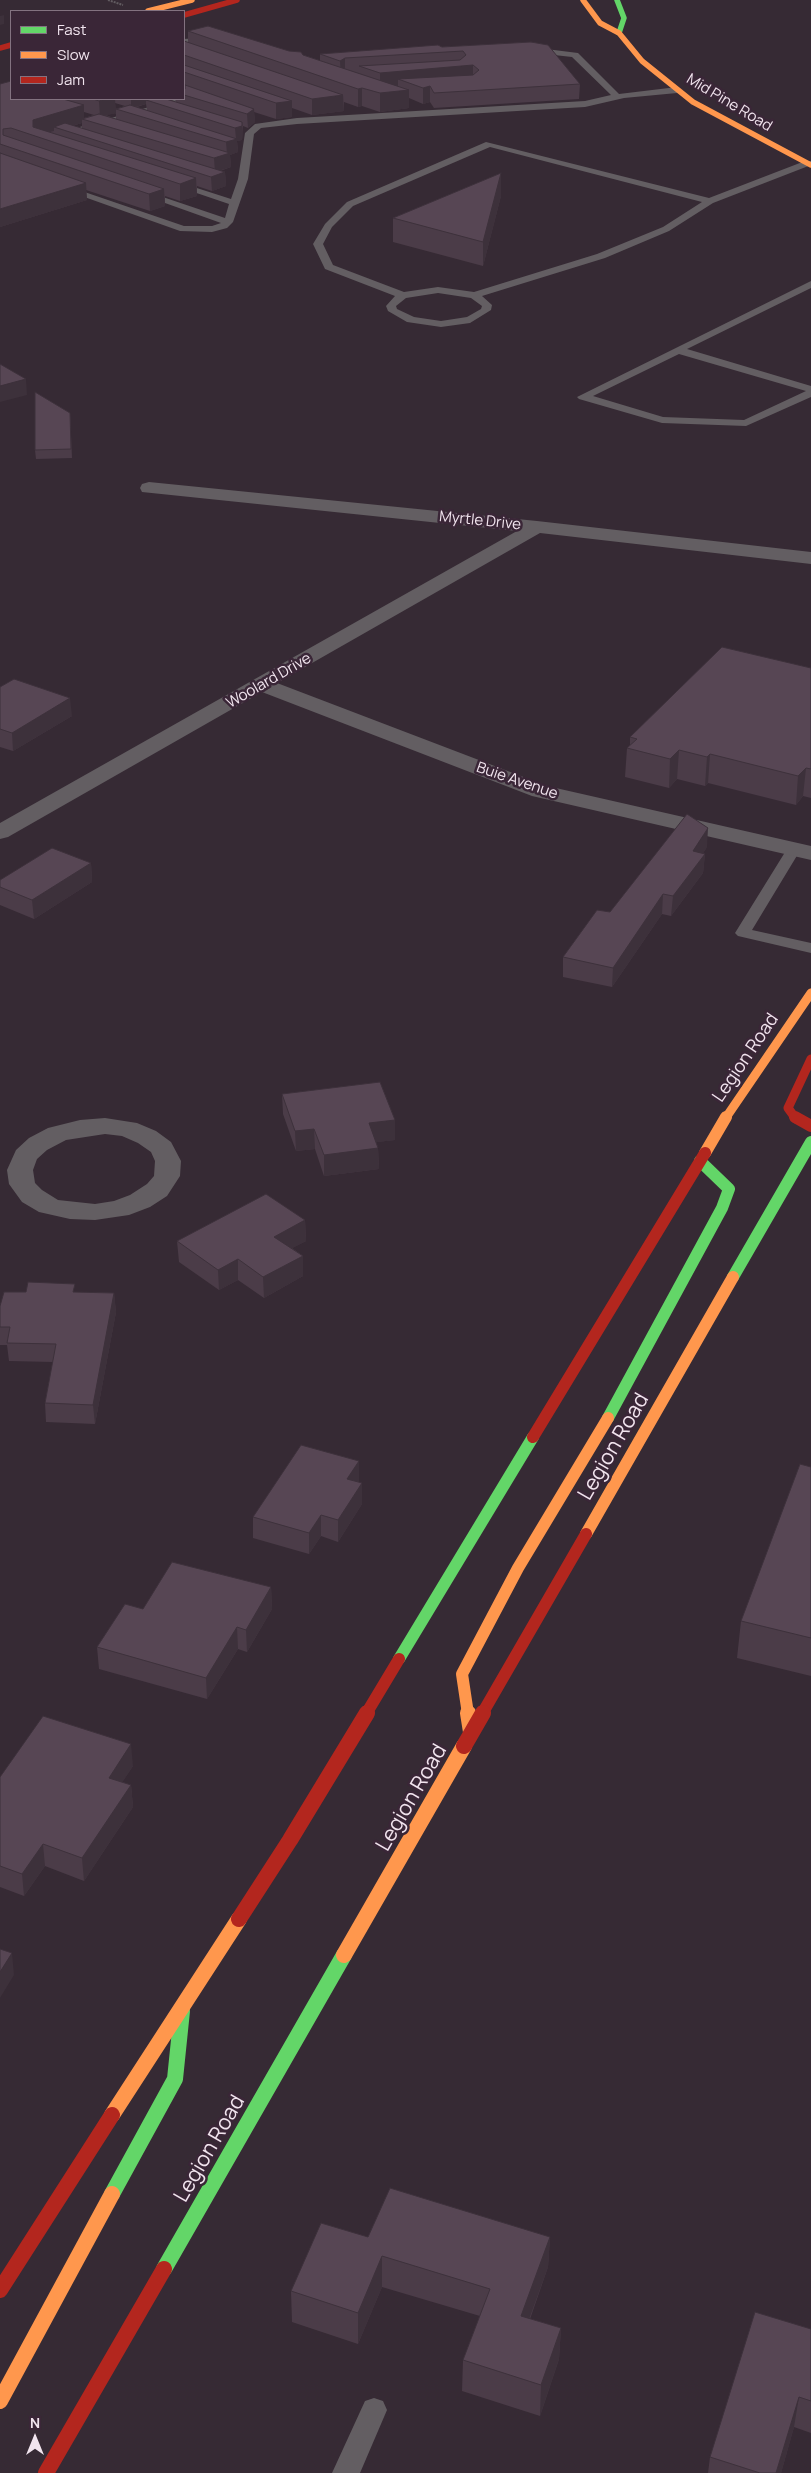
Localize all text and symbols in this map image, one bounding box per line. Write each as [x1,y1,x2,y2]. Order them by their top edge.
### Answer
legend [10,10,185,100]
text: Fast [57,19,86,40]
text: Slow [57,44,90,65]
text: Jam [57,69,85,90]
street label: Mid Pine Road [683,70,775,136]
street label: Myrtle Drive [438,508,522,534]
street label: Woolard Drive [223,649,315,713]
street label: Buie Avenue [474,759,560,803]
street label: Legion Road [708,1010,784,1106]
street label: Legion Road [573,1389,655,1505]
street label: Legion Road [371,1740,453,1856]
street label: Legion Road [169,2091,251,2207]
north arrow [10,2413,60,2463]
text: N [30,2413,40,2432]

